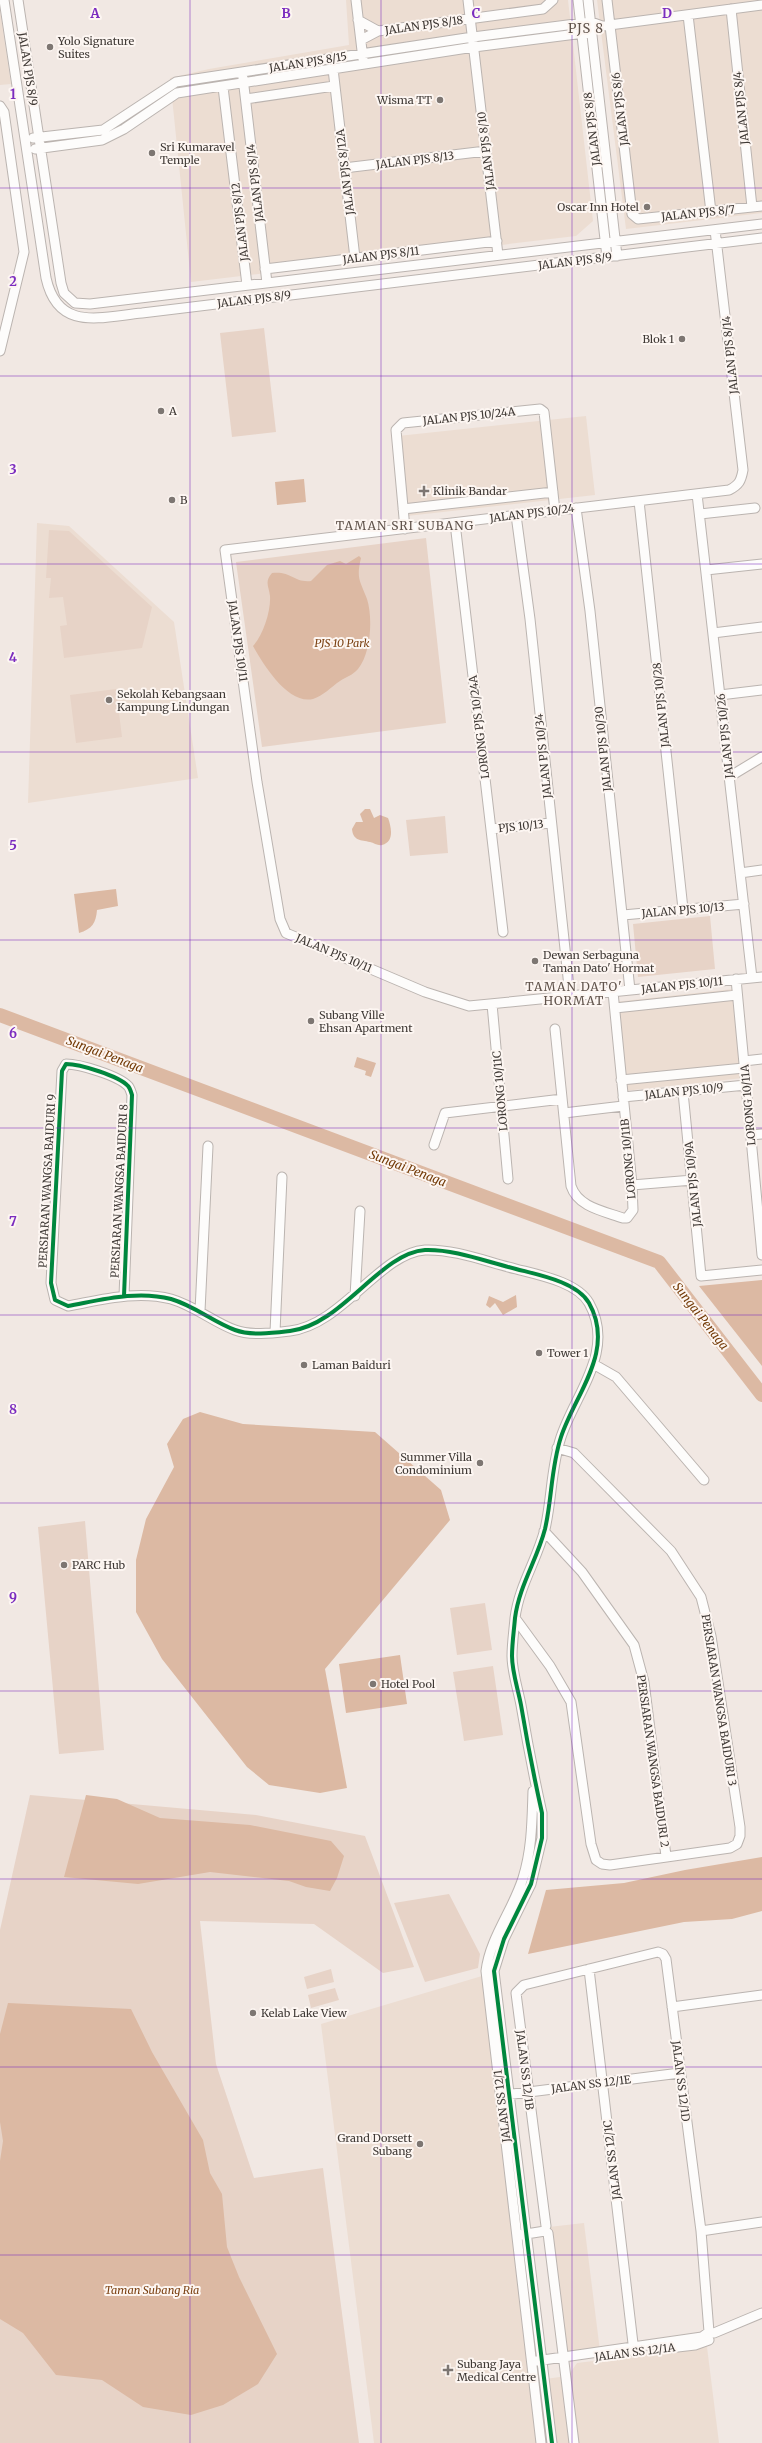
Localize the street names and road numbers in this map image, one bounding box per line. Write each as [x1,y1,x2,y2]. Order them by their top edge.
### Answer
street label: JALAN PJS 8/18 [383,13,464,38]
street label: JALAN PJS 8/9 [15,30,41,107]
street label: JALAN PJS 8/15 [267,49,348,75]
street label: JALAN PJS 8/4 [730,70,752,146]
street label: JALAN PJS 8/6 [609,71,632,147]
street label: JALAN PJS 8/8 [580,91,604,168]
street label: JALAN PJS 8/10 [474,111,498,192]
street label: JALAN PJS 8/12A [333,128,357,217]
street label: JALAN PJS 8/14 [243,143,267,224]
street label: JALAN PJS 8/13 [374,148,455,172]
street label: JALAN PJS 8/12 [228,182,252,263]
street label: JALAN PJS 8/7 [659,202,736,224]
street label: JALAN PJS 8/11 [341,243,420,267]
street label: JALAN PJS 8/9 [536,249,613,273]
street label: JALAN PJS 8/9 [215,287,292,311]
street label: JALAN PJS 8/14 [719,315,741,396]
street label: JALAN PJS 10/24A [421,404,516,428]
street label: JALAN PJS 10/24 [488,501,575,525]
street label: JALAN PJS 10/11 [225,598,251,683]
street label: JALAN PJS 10/28 [650,661,673,749]
street label: LORONG PJS 10/24A [466,674,492,780]
street label: JALAN PJS 10/26 [714,693,737,780]
street label: JALAN PJS 10/30 [592,706,615,793]
street label: JALAN PJS 10/34 [532,713,555,800]
street label: PJS 10/13 [498,817,544,835]
street label: JALAN PJS 10/13 [640,899,725,921]
street label: JALAN PJS 10/11 [293,930,374,975]
street label: JALAN PJS 10/11 [640,974,723,996]
street label: LORONG 10/11C [490,1050,510,1132]
street label: LORONG 10/11A [737,1064,759,1146]
street label: JALAN PJS 10/9 [643,1080,724,1102]
street label: PERSIARAN WANGSA BAIDURI 9 [35,1093,59,1268]
street label: PERSIARAN WANGSA BAIDURI 8 [107,1103,131,1278]
street label: LORONG 10/11B [617,1118,638,1200]
street label: JALAN PJS 10/9A [682,1140,705,1229]
street label: PERSIARAN WANGSA BAIDURI 3 [698,1613,740,1787]
street label: PERSIARAN WANGSA BAIDURI 2 [634,1674,672,1848]
street label: JALAN SS 12/1B [513,2028,537,2111]
street label: JALAN SS 12/1D [669,2039,693,2122]
street label: JALAN SS 12/1 [491,2069,514,2144]
street label: JALAN SS 12/1E [549,2072,632,2096]
street label: JALAN SS 12/1C [600,2119,624,2202]
street label: JALAN SS 12/1A [593,2340,676,2364]

